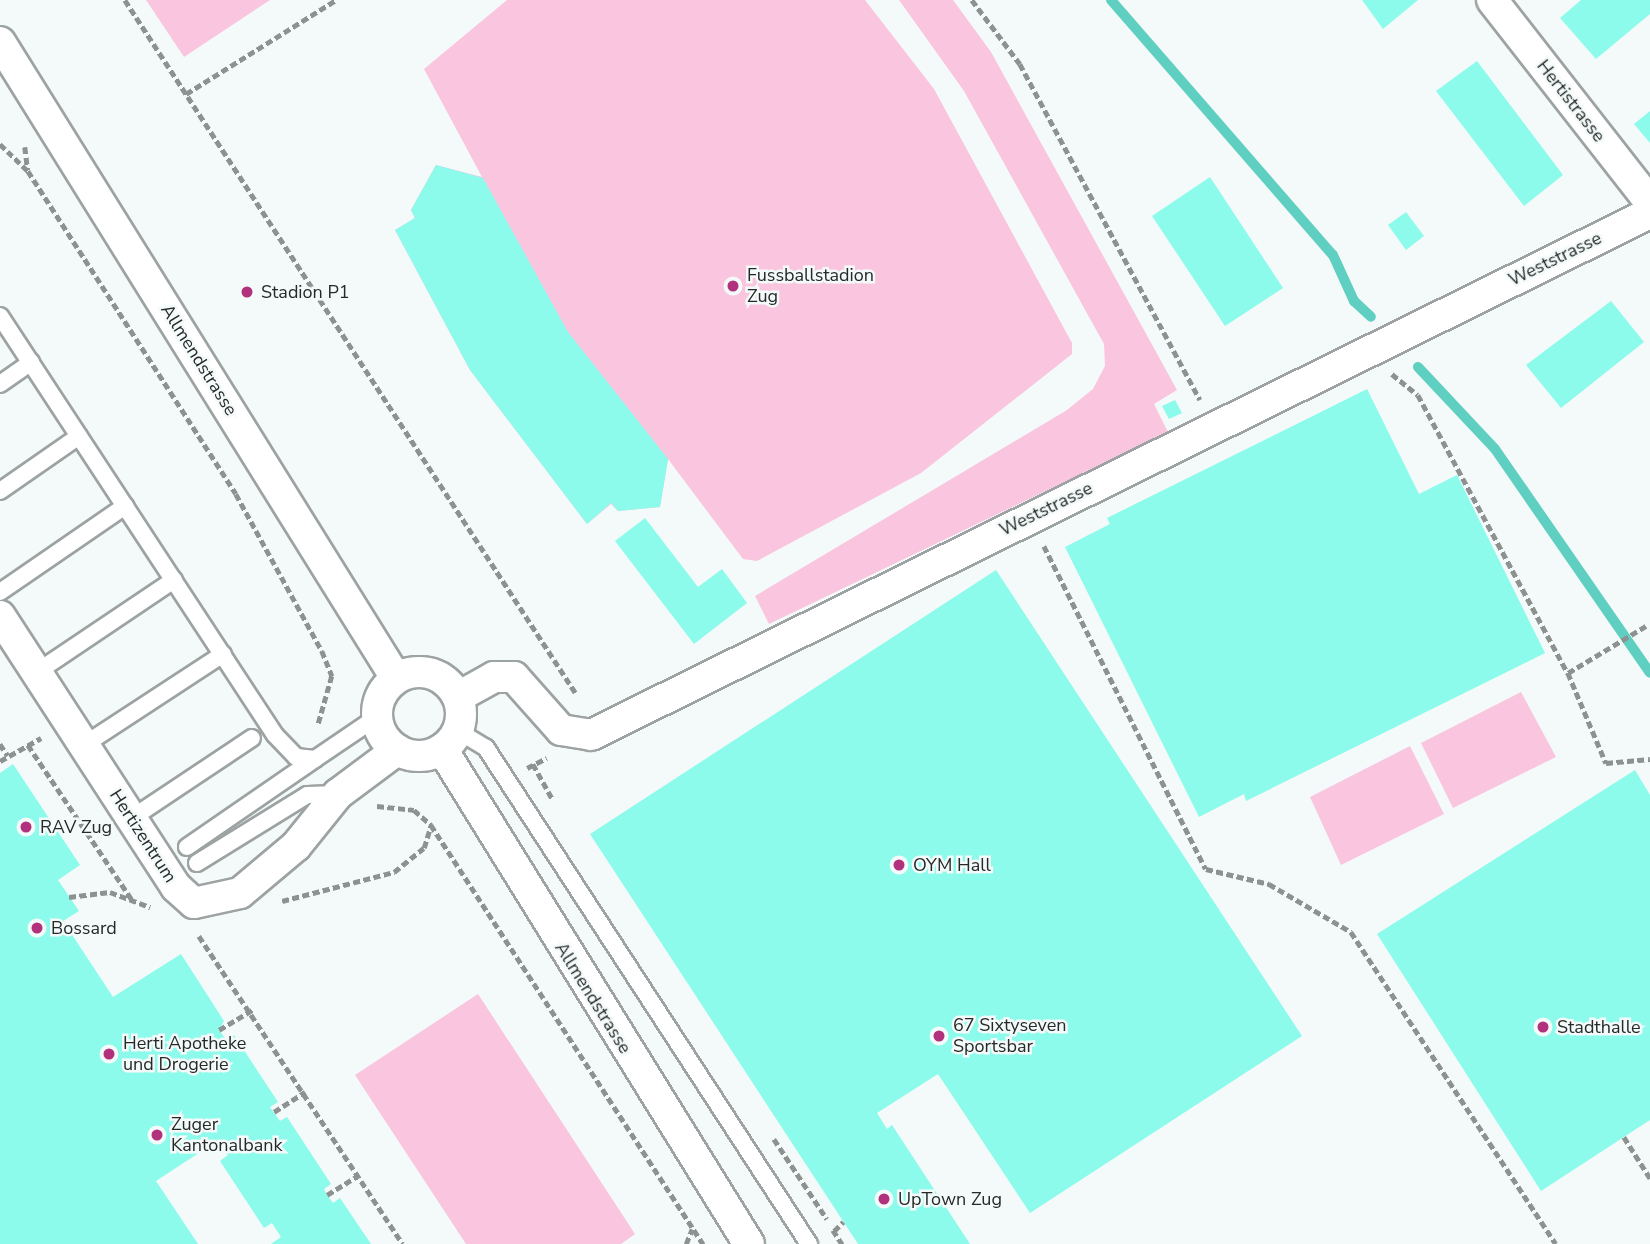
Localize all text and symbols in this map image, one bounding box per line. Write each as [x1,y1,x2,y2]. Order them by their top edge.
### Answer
street label: Hertistrasse [1532,56,1610,146]
street label: Weststrasse [1505,227,1605,291]
place label: Fussballstadion Zug [747,265,874,308]
marker: Fussballstadion Zug [725,278,741,294]
place label: Stadion P1 [261,281,350,303]
marker: Stadion P1 [239,284,255,300]
street label: Allmendstrasse [156,300,242,420]
street label: Weststrasse [996,477,1096,541]
street label: Hertizentrum [105,785,181,887]
place label: RAV Zug [40,816,112,838]
marker: RAV Zug [18,819,34,835]
place label: OYM Hall [913,854,991,876]
marker: OYM Hall [891,857,907,873]
place label: Bossard [51,917,117,939]
marker: Bossard [29,920,45,936]
street label: Allmendstrasse [550,938,636,1058]
place label: 67 Sixtyseven Sportsbar [953,1015,1066,1058]
place label: Stadthalle [1557,1016,1641,1038]
marker: Stadthalle [1535,1019,1551,1035]
marker: 67 Sixtyseven Sportsbar [931,1028,947,1044]
place label: Herti Apotheke und Drogerie [123,1033,246,1076]
marker: Herti Apotheke und Drogerie [101,1046,117,1062]
place label: Zuger Kantonalbank [171,1114,283,1156]
marker: Zuger Kantonalbank [149,1127,165,1143]
place label: UpTown Zug [898,1188,1002,1210]
marker: UpTown Zug [876,1191,892,1207]

